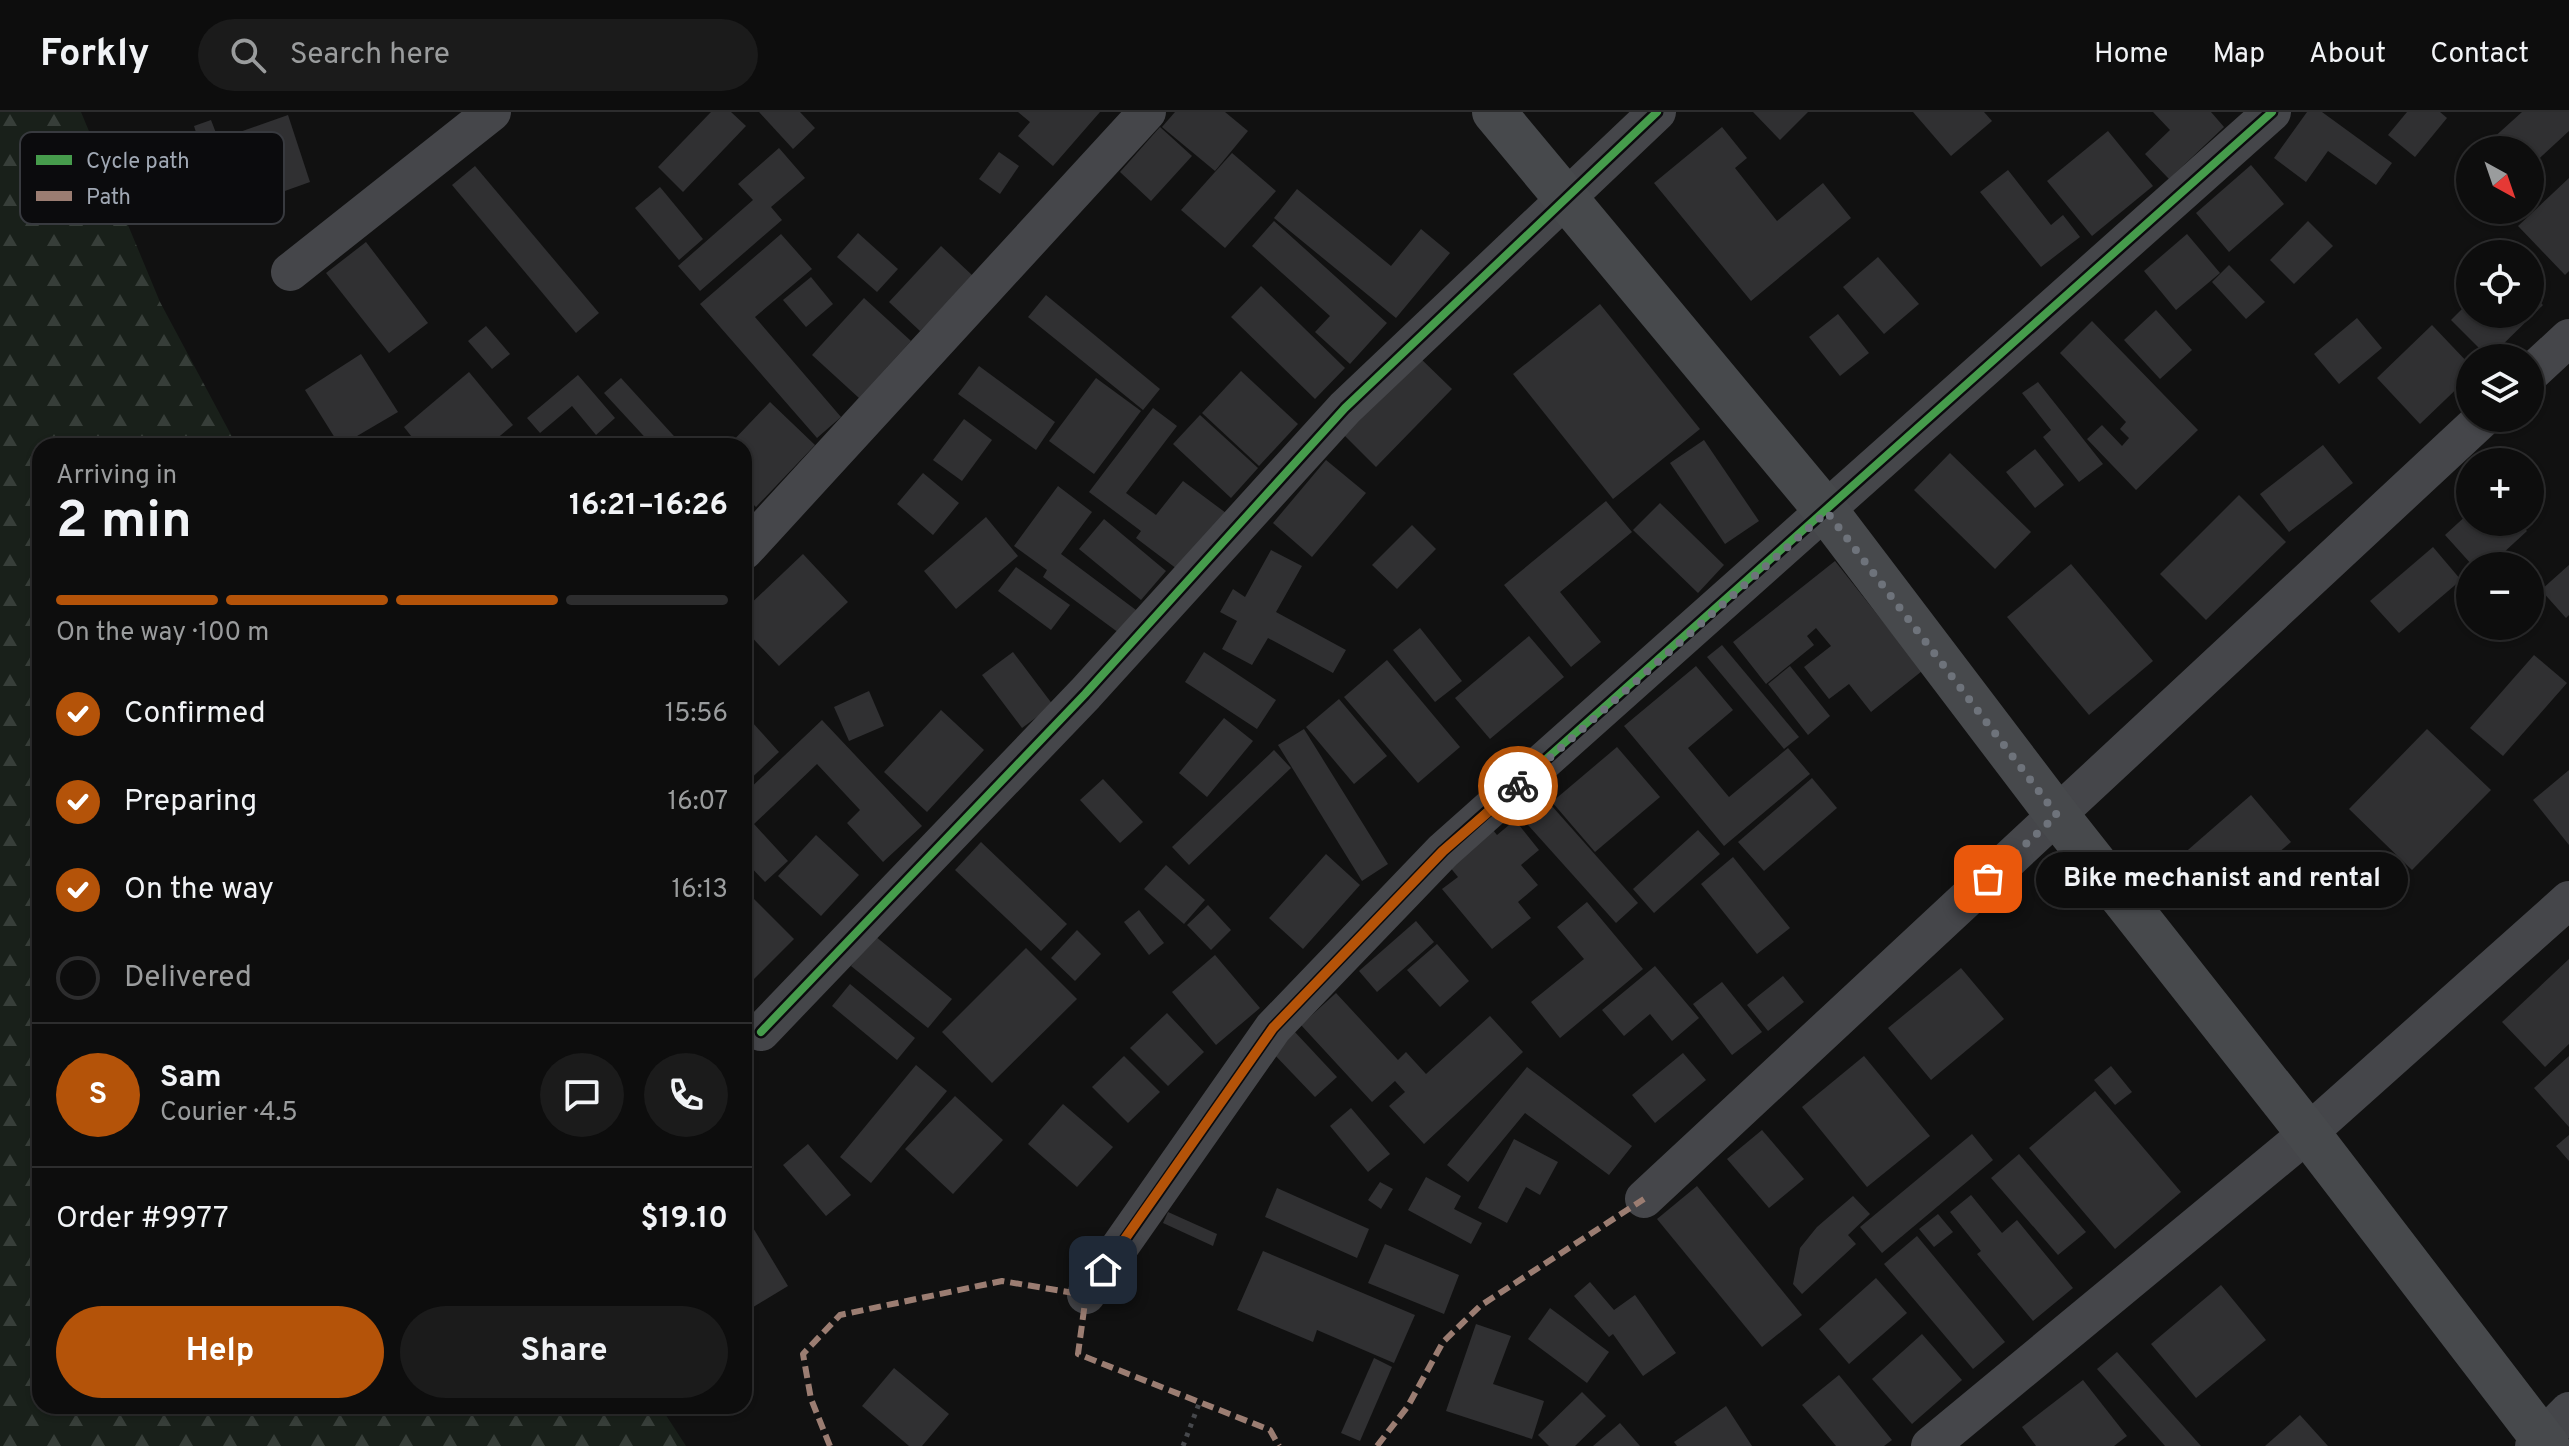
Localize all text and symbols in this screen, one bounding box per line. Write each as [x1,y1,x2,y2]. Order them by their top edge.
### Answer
search box [198,19,758,91]
text: Forkly [40,31,150,80]
icon: search [226,33,270,77]
text: Search here [290,37,450,74]
text: Home [2094,37,2168,73]
text: Map [2212,37,2265,73]
text: About [2309,37,2386,73]
text: Contact [2430,37,2529,73]
legend [20,132,284,224]
north arrow [2456,136,2544,224]
map controls [2456,136,2544,640]
text: Cycle path [86,149,190,176]
text: Path [86,185,131,212]
button: locate [2456,240,2544,328]
button: layers [2456,344,2544,432]
button: + [2456,448,2544,536]
text: Arriving in [56,460,177,493]
text: 16:21–16:26 [569,488,728,525]
text: 2 min [56,490,192,556]
button: − [2456,552,2544,640]
text: On the way · 100 m [56,617,269,650]
icon: check [56,692,100,736]
text: Confirmed [124,696,266,733]
text: 15:56 [665,698,728,731]
courier [1478,746,1558,826]
icon: bike [1496,764,1540,808]
icon: check [56,780,100,824]
text: Preparing [124,784,257,821]
text: 16:07 [667,786,728,819]
pin [1954,845,2022,913]
callout: Bike mechanist and rental [2036,851,2408,907]
icon: bag [1966,857,2010,901]
text: Bike mechanist and rental [2063,863,2381,896]
icon: check [56,868,100,912]
text: On the way [124,872,274,909]
text: 16:13 [672,874,728,907]
text: Delivered [124,960,252,997]
button: chat [540,1053,624,1137]
button: phone [644,1053,728,1137]
text: Sam [160,1060,222,1097]
text: S [89,1077,107,1114]
text: Courier · 4.5 [160,1097,298,1130]
text: Order #9977 [56,1201,229,1238]
text: $19.10 [640,1201,728,1238]
pin [1069,1236,1137,1304]
icon: home [1081,1248,1125,1292]
button: Help [56,1306,384,1398]
button: Share [400,1306,728,1398]

